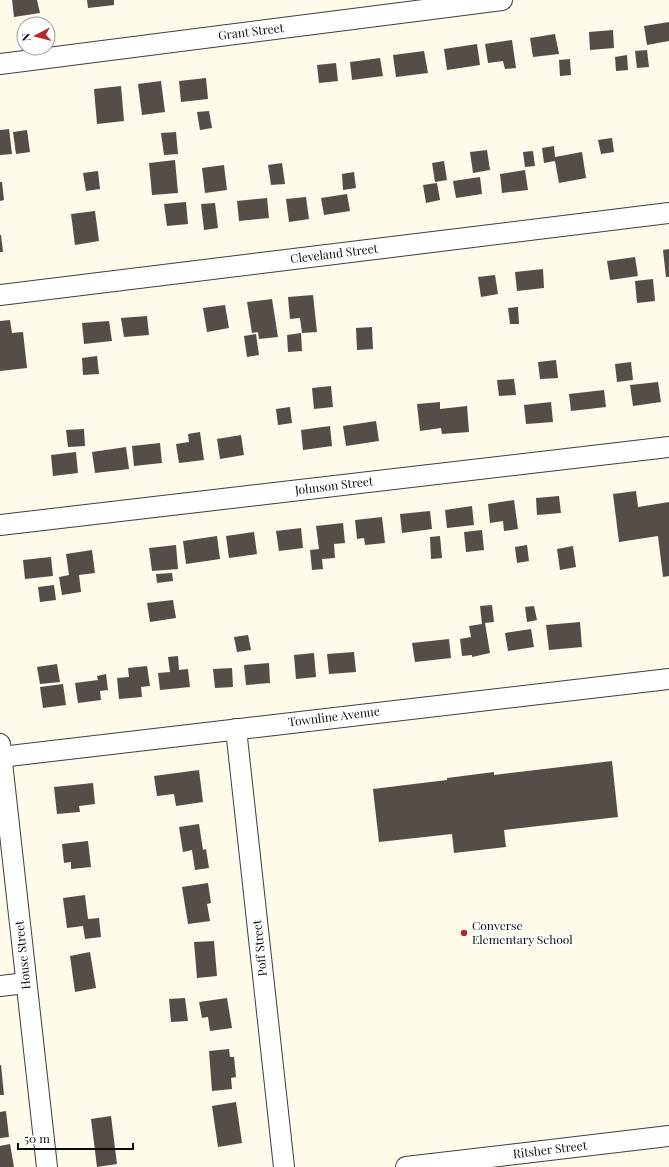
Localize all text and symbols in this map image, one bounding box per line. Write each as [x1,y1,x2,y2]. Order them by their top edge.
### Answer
north arrow [16,16,56,56]
street label: Grant Street [217,19,285,43]
text: N [18,32,34,42]
street label: Cleveland Street [289,240,379,266]
street label: Johnson Street [293,472,375,498]
street label: Townline Avenue [287,702,381,730]
place label: Converse Elementary School [472,917,573,947]
street label: Poff Street [248,918,270,977]
street label: House Street [10,919,34,990]
marker: Converse Elementary School [459,928,469,938]
scale bar [18,1125,133,1151]
text: 50 m [24,1130,50,1146]
street label: Ritsher Street [512,1136,588,1161]

